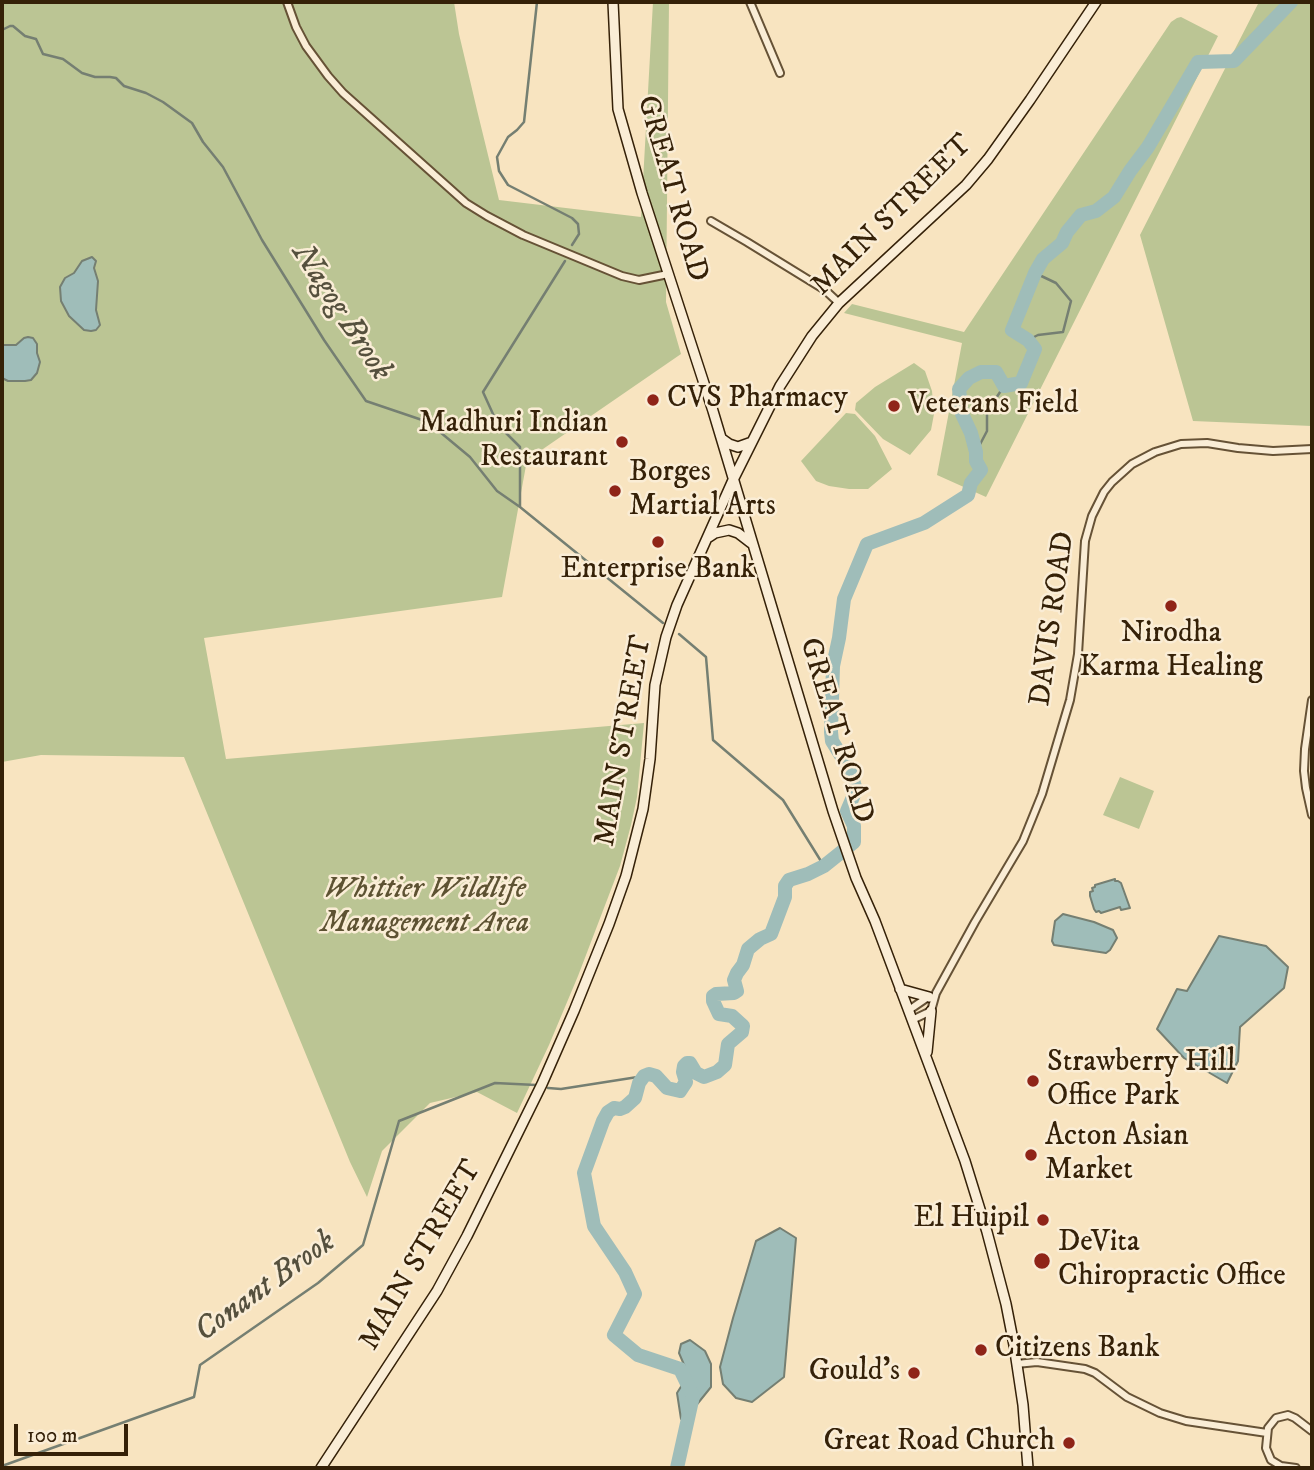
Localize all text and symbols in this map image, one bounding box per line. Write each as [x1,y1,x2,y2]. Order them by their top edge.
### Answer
street label: GREAT ROAD [627,92,715,286]
street label: MAIN STREET [805,128,981,304]
water label: Nagog Brook [281,237,399,389]
place label: CVS Pharmacy [667,382,848,418]
place label: Veterans Field [908,388,1078,424]
marker: CVS Pharmacy [645,392,661,408]
marker: Veterans Field [886,398,902,414]
place label: Madhuri Indian Restaurant [418,407,608,477]
marker: Madhuri Indian Restaurant [614,434,630,450]
place label: Borges Martial Arts [629,456,776,526]
marker: Borges Martial Arts [607,483,623,499]
street label: DAVIS ROAD [1024,529,1084,709]
marker: Enterprise Bank [650,534,666,550]
place label: Enterprise Bank [561,553,755,589]
marker: Nirodha Karma Healing [1163,598,1179,614]
place label: Nirodha Karma Healing [1079,617,1263,688]
street label: MAIN STREET [589,633,661,849]
street label: GREAT ROAD [790,634,880,828]
park label: Whittier Wildlife Management Area [321,873,529,944]
place label: Strawberry Hill Office Park [1047,1046,1236,1116]
marker: Strawberry Hill Office Park [1025,1073,1041,1089]
place label: Acton Asian Market [1045,1120,1189,1190]
marker: Acton Asian Market [1023,1147,1039,1163]
street label: MAIN STREET [353,1155,491,1357]
place label: El Huipil [914,1202,1029,1238]
marker: El Huipil [1035,1212,1051,1228]
water label: Conant Brook [188,1224,344,1352]
place label: DeVita Chiropractic Office [1058,1226,1286,1296]
marker: DeVita Chiropractic Office [1032,1251,1052,1271]
place label: Citizens Bank [995,1332,1160,1368]
marker: Citizens Bank [973,1342,989,1358]
place label: Gould's [809,1355,900,1391]
marker: Gould's [906,1365,922,1381]
scale bar [18,1410,131,1454]
text: 100 m [27,1423,78,1449]
place label: Great Road Church [823,1425,1055,1461]
marker: Great Road Church [1061,1435,1077,1451]

